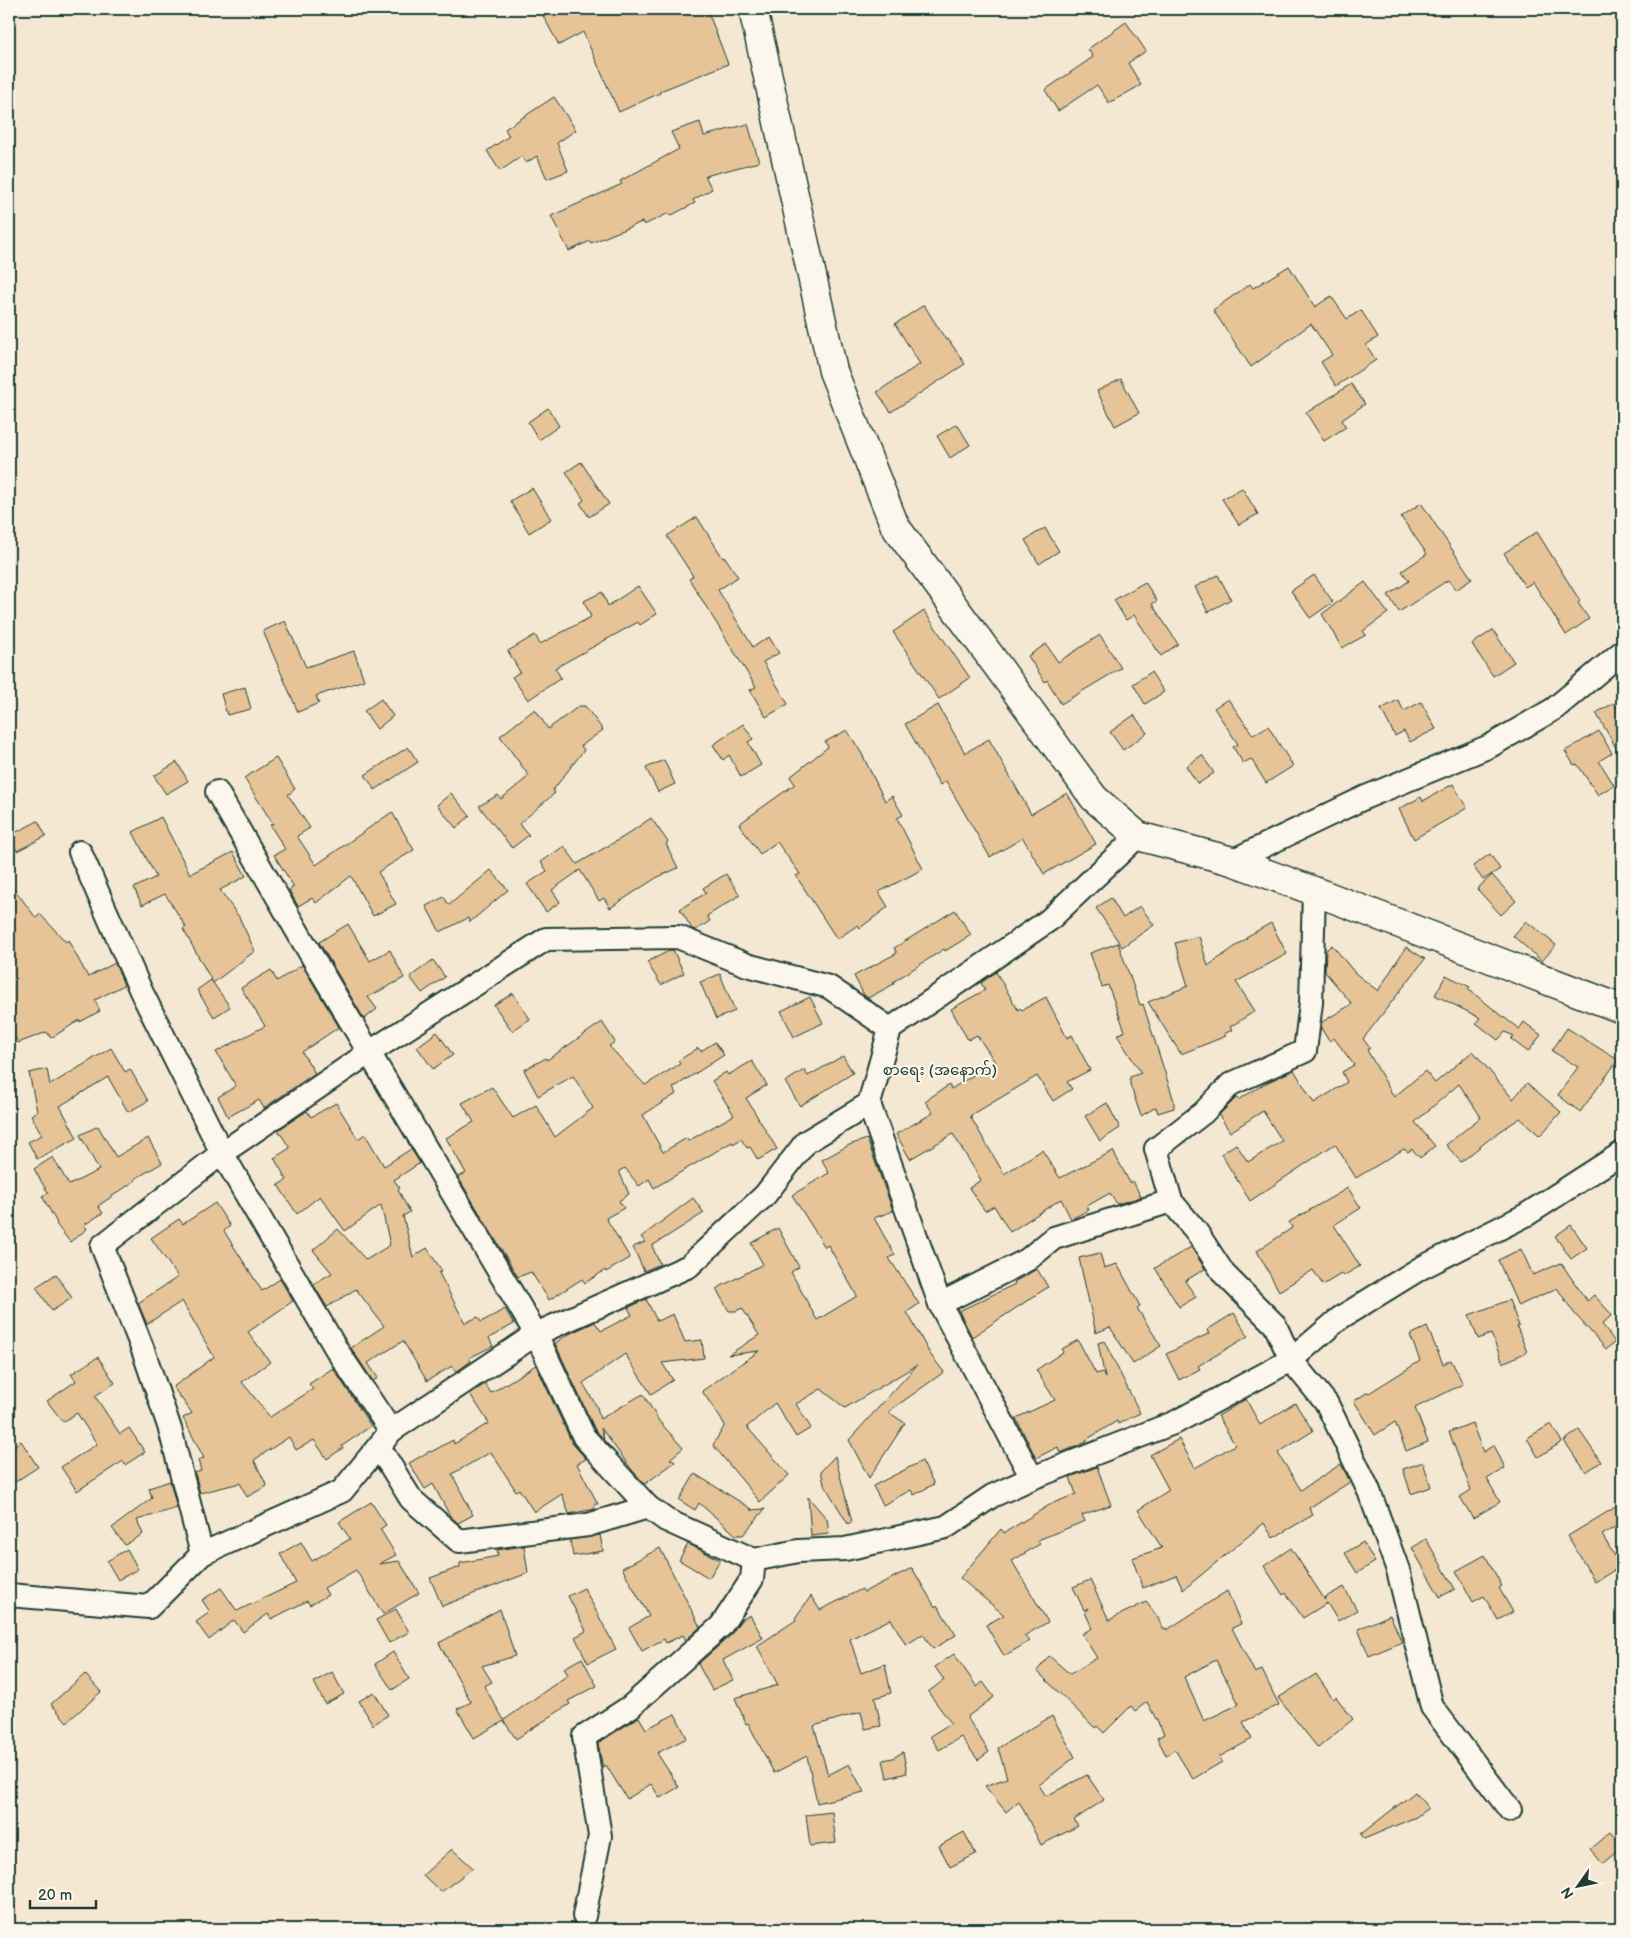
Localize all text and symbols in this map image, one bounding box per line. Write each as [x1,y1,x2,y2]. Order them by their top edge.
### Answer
district label: စာရေး (အနောက်) [883,1060,997,1082]
north arrow [1554,1860,1604,1910]
scale bar [30,1878,96,1910]
text: N [1558,1884,1578,1902]
text: 20 m [38,1886,72,1905]

